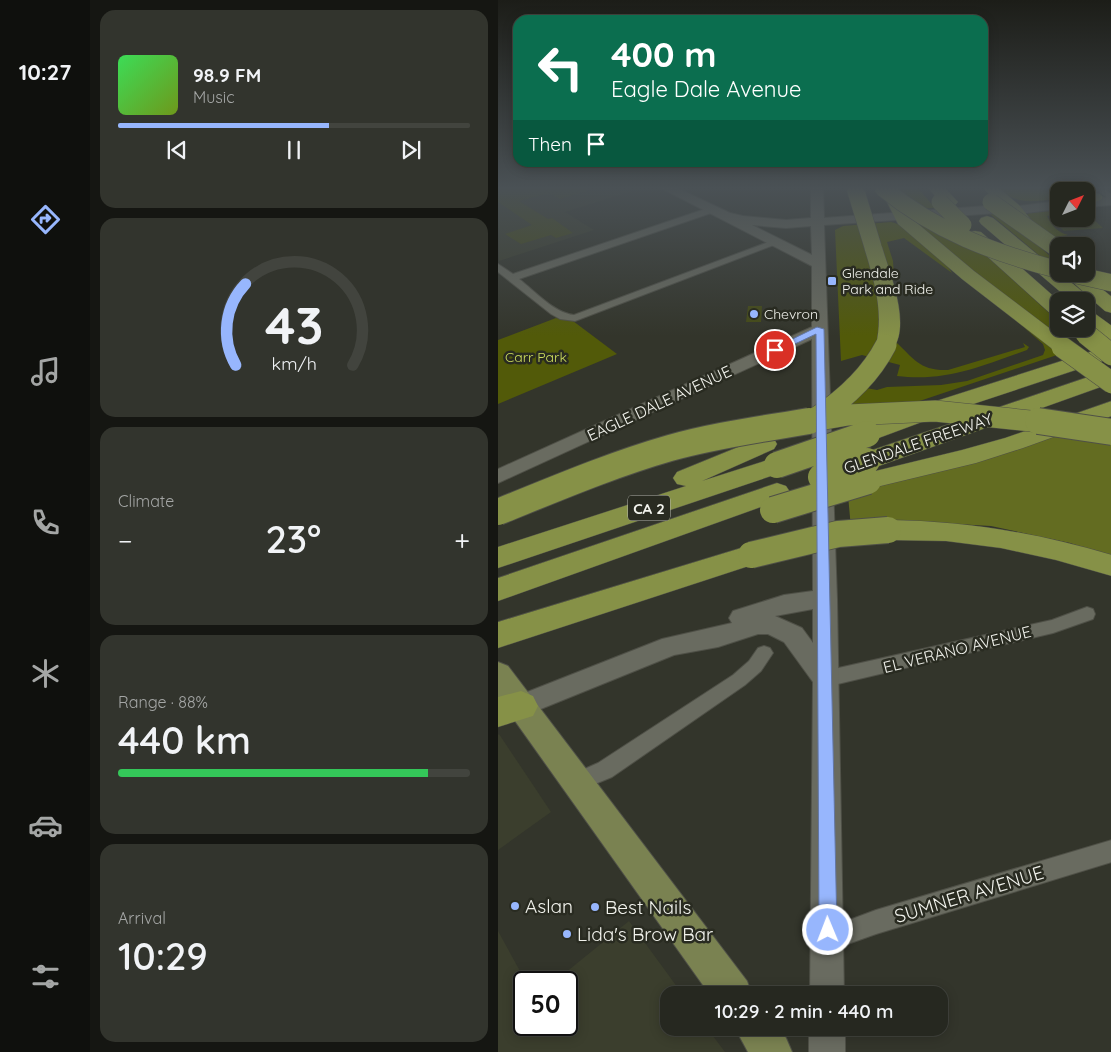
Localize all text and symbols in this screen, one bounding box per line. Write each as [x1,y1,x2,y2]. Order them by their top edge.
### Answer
text: 400 m [611,32,717,76]
icon: left [528,35,593,100]
text: 10:27 [19,58,71,86]
text: 98.9 FM [193,63,261,87]
text: Eagle Dale Avenue [611,75,802,103]
text: Music [193,87,235,107]
icon: arrive [582,130,610,158]
text: Then [528,132,572,156]
icon: previous [163,136,191,164]
icon: pause [280,136,308,164]
icon: next [397,136,425,164]
north arrow [1050,182,1096,228]
map controls [1050,182,1095,337]
icon: directions [28,202,63,237]
button: sound [1050,237,1095,282]
place label: Glendale Park and Ride [842,264,933,298]
marker: Glendale Park and Ride [826,275,838,287]
text: 43 [265,292,323,357]
button: layers [1050,292,1095,337]
place label: Chevron [764,305,818,323]
marker: Chevron [748,308,760,320]
pin [754,329,796,371]
icon: arrive [761,336,789,364]
park label: Carr Park [505,348,567,366]
text: km/h [271,352,317,374]
icon: music [28,354,63,389]
street label: EAGLE DALE AVENUE [584,361,734,445]
street label: GLENDALE FREEWAY [841,408,995,478]
text: Climate [118,491,174,511]
road number: CA 2 [628,496,670,520]
icon: phone [28,505,63,540]
text: 23° [265,515,321,563]
text: − [118,523,133,558]
text: + [454,523,470,558]
street label: EL VERANO AVENUE [881,621,1033,677]
icon: climate [28,656,63,691]
text: Range · 88% [118,692,208,712]
text: 440 km [118,716,251,764]
icon: car [28,808,63,843]
street label: SUMNER AVENUE [892,860,1046,928]
place label: Aslan [525,894,573,918]
place label: Best Nails [605,895,691,919]
marker: Aslan [509,900,521,912]
marker: Best Nails [589,901,601,913]
position arrow [801,903,853,955]
text: Arrival [118,908,166,928]
place label: Lida's Brow Bar [577,922,714,946]
marker: Lida's Brow Bar [561,928,573,940]
text: 10:29 [118,932,208,980]
icon: filters [28,959,63,994]
speed limit sign: 50 [513,971,578,1036]
text: 10:29 · 2 min · 440 m [714,999,894,1023]

